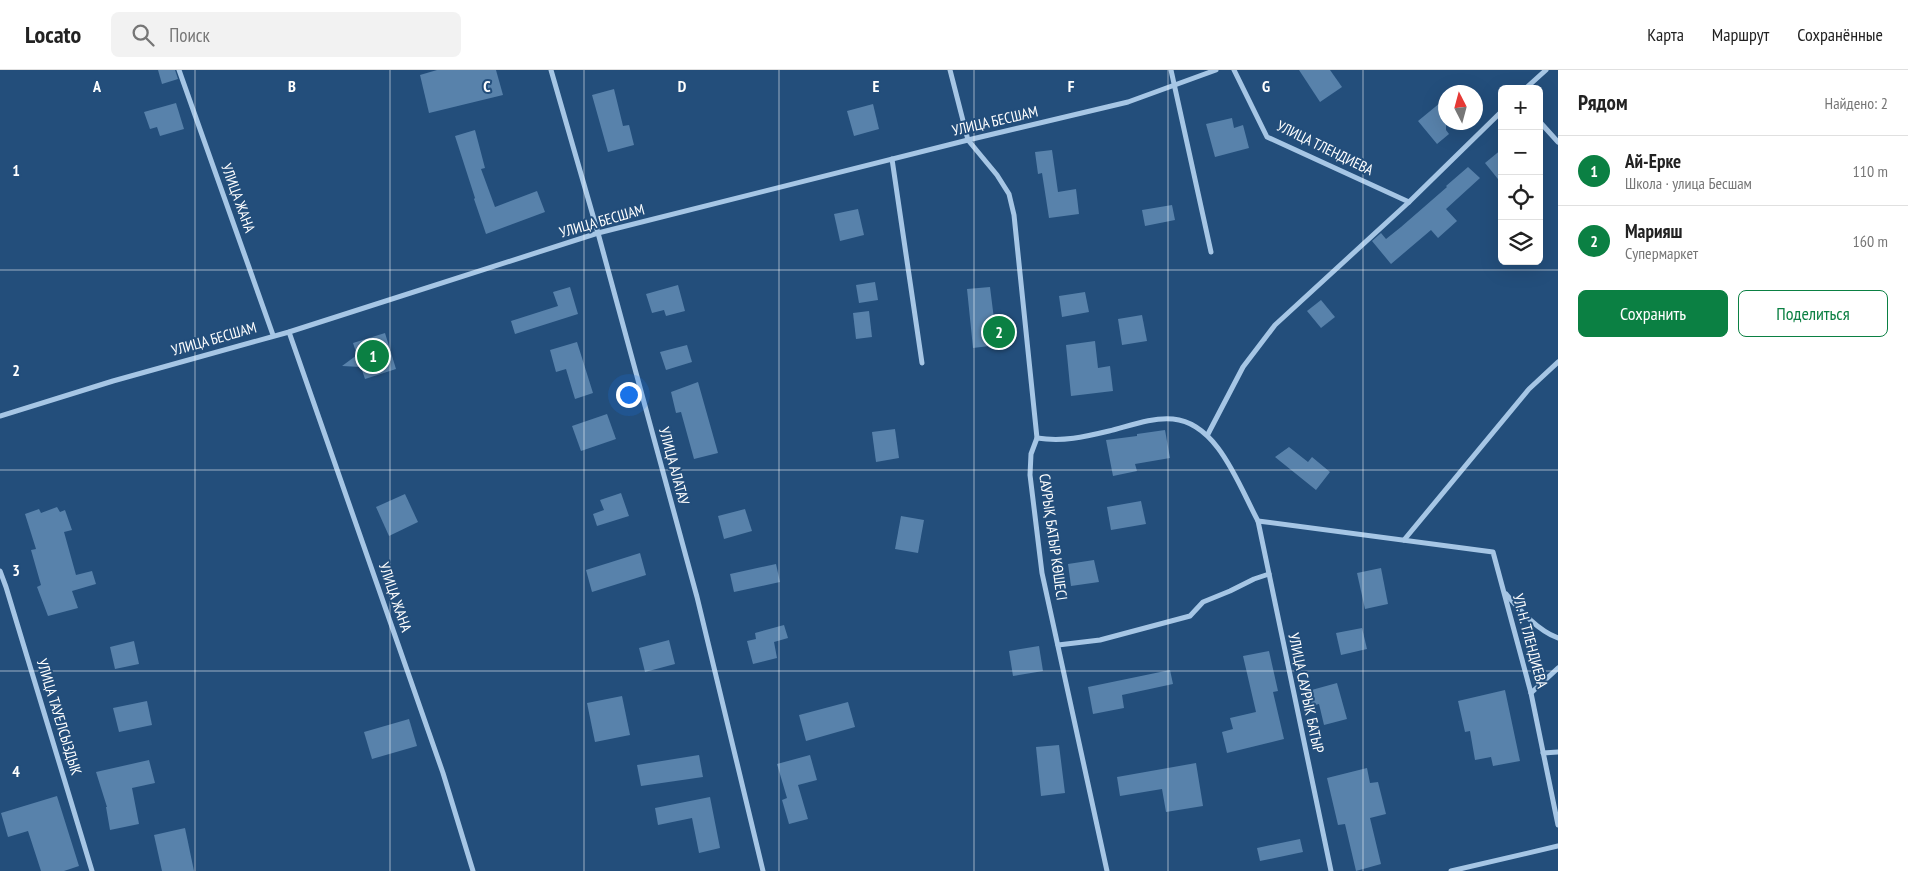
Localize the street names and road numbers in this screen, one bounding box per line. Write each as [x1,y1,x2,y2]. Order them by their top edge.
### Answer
street label: УЛИЦА БЕСШАМ [950,101,1040,140]
street label: УЛИЦА ТЛЕНДИЕВА [1274,116,1378,180]
street label: УЛИЦА ЖАНА [217,161,260,236]
street label: УЛИЦА БЕСШАМ [557,199,647,242]
street label: УЛИЦА БЕСШАМ [169,317,259,360]
street label: УЛИЦА АЛАТАУ [655,425,694,507]
street label: САУРЫҚ БАТЫР КӨШЕСІ [1035,472,1072,601]
street label: УЛИЦА ЖАНА [375,560,417,635]
street label: УЛ. Н. ТЛЕНДИЕВА [1509,592,1552,691]
street label: УЛИЦА САУРЫК БАТЫР [1284,631,1329,755]
street label: УЛИЦА ТАУЕЛСЫЗДЫК [33,656,86,778]

